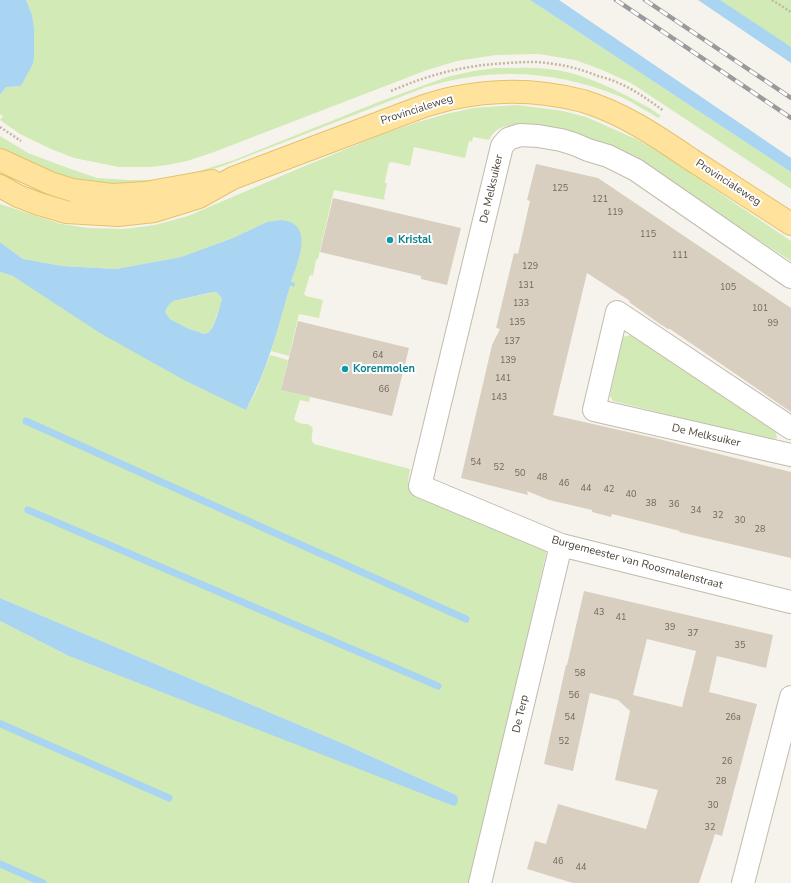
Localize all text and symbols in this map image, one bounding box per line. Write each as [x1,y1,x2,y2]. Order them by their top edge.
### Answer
street label: Provincialeweg [379,92,455,128]
street label: De Melksuiker [478,153,506,225]
street label: Provincialeweg [693,157,763,209]
house number: 125 [552,184,568,194]
house number: 121 [592,195,608,205]
house number: 119 [607,208,623,218]
house number: 115 [640,230,656,240]
place label: Kristal [398,233,431,247]
marker: Kristal [385,235,395,245]
house number: 111 [672,251,688,261]
house number: 129 [522,262,538,272]
house number: 131 [518,281,534,291]
house number: 105 [720,283,736,293]
house number: 133 [513,299,529,309]
house number: 101 [752,304,768,314]
house number: 135 [509,318,525,328]
house number: 99 [768,319,778,329]
house number: 137 [504,337,520,347]
house number: 64 [373,351,383,361]
house number: 139 [500,356,516,366]
place label: Korenmolen [353,362,415,376]
marker: Korenmolen [340,364,350,374]
house number: 141 [495,374,511,384]
house number: 66 [379,385,389,395]
house number: 143 [491,393,507,403]
street label: De Melksuiker [670,422,742,450]
house number: 54 [471,458,481,468]
house number: 52 [494,463,504,473]
house number: 50 [515,469,525,479]
house number: 48 [537,473,547,483]
house number: 46 [559,479,569,489]
house number: 44 [581,484,591,494]
house number: 42 [604,485,614,495]
house number: 40 [626,490,636,500]
house number: 38 [646,499,656,509]
house number: 36 [669,500,679,510]
house number: 34 [691,506,701,516]
house number: 32 [713,511,723,521]
house number: 30 [735,516,745,526]
house number: 28 [755,525,765,535]
street label: Burgemeester van Roosmalenstraat [550,534,724,592]
house number: 43 [594,608,604,618]
house number: 41 [616,613,626,623]
house number: 39 [665,623,675,633]
house number: 37 [688,629,698,639]
house number: 35 [735,641,745,651]
house number: 58 [575,669,585,679]
house number: 56 [569,691,579,701]
street label: De Terp [510,694,532,734]
house number: 54 [565,713,575,723]
house number: 26a [725,713,741,723]
house number: 52 [559,737,569,747]
house number: 26 [722,757,732,767]
house number: 28 [716,777,726,787]
house number: 30 [708,801,718,811]
house number: 32 [705,823,715,833]
house number: 46 [553,857,563,867]
house number: 44 [576,863,586,873]

